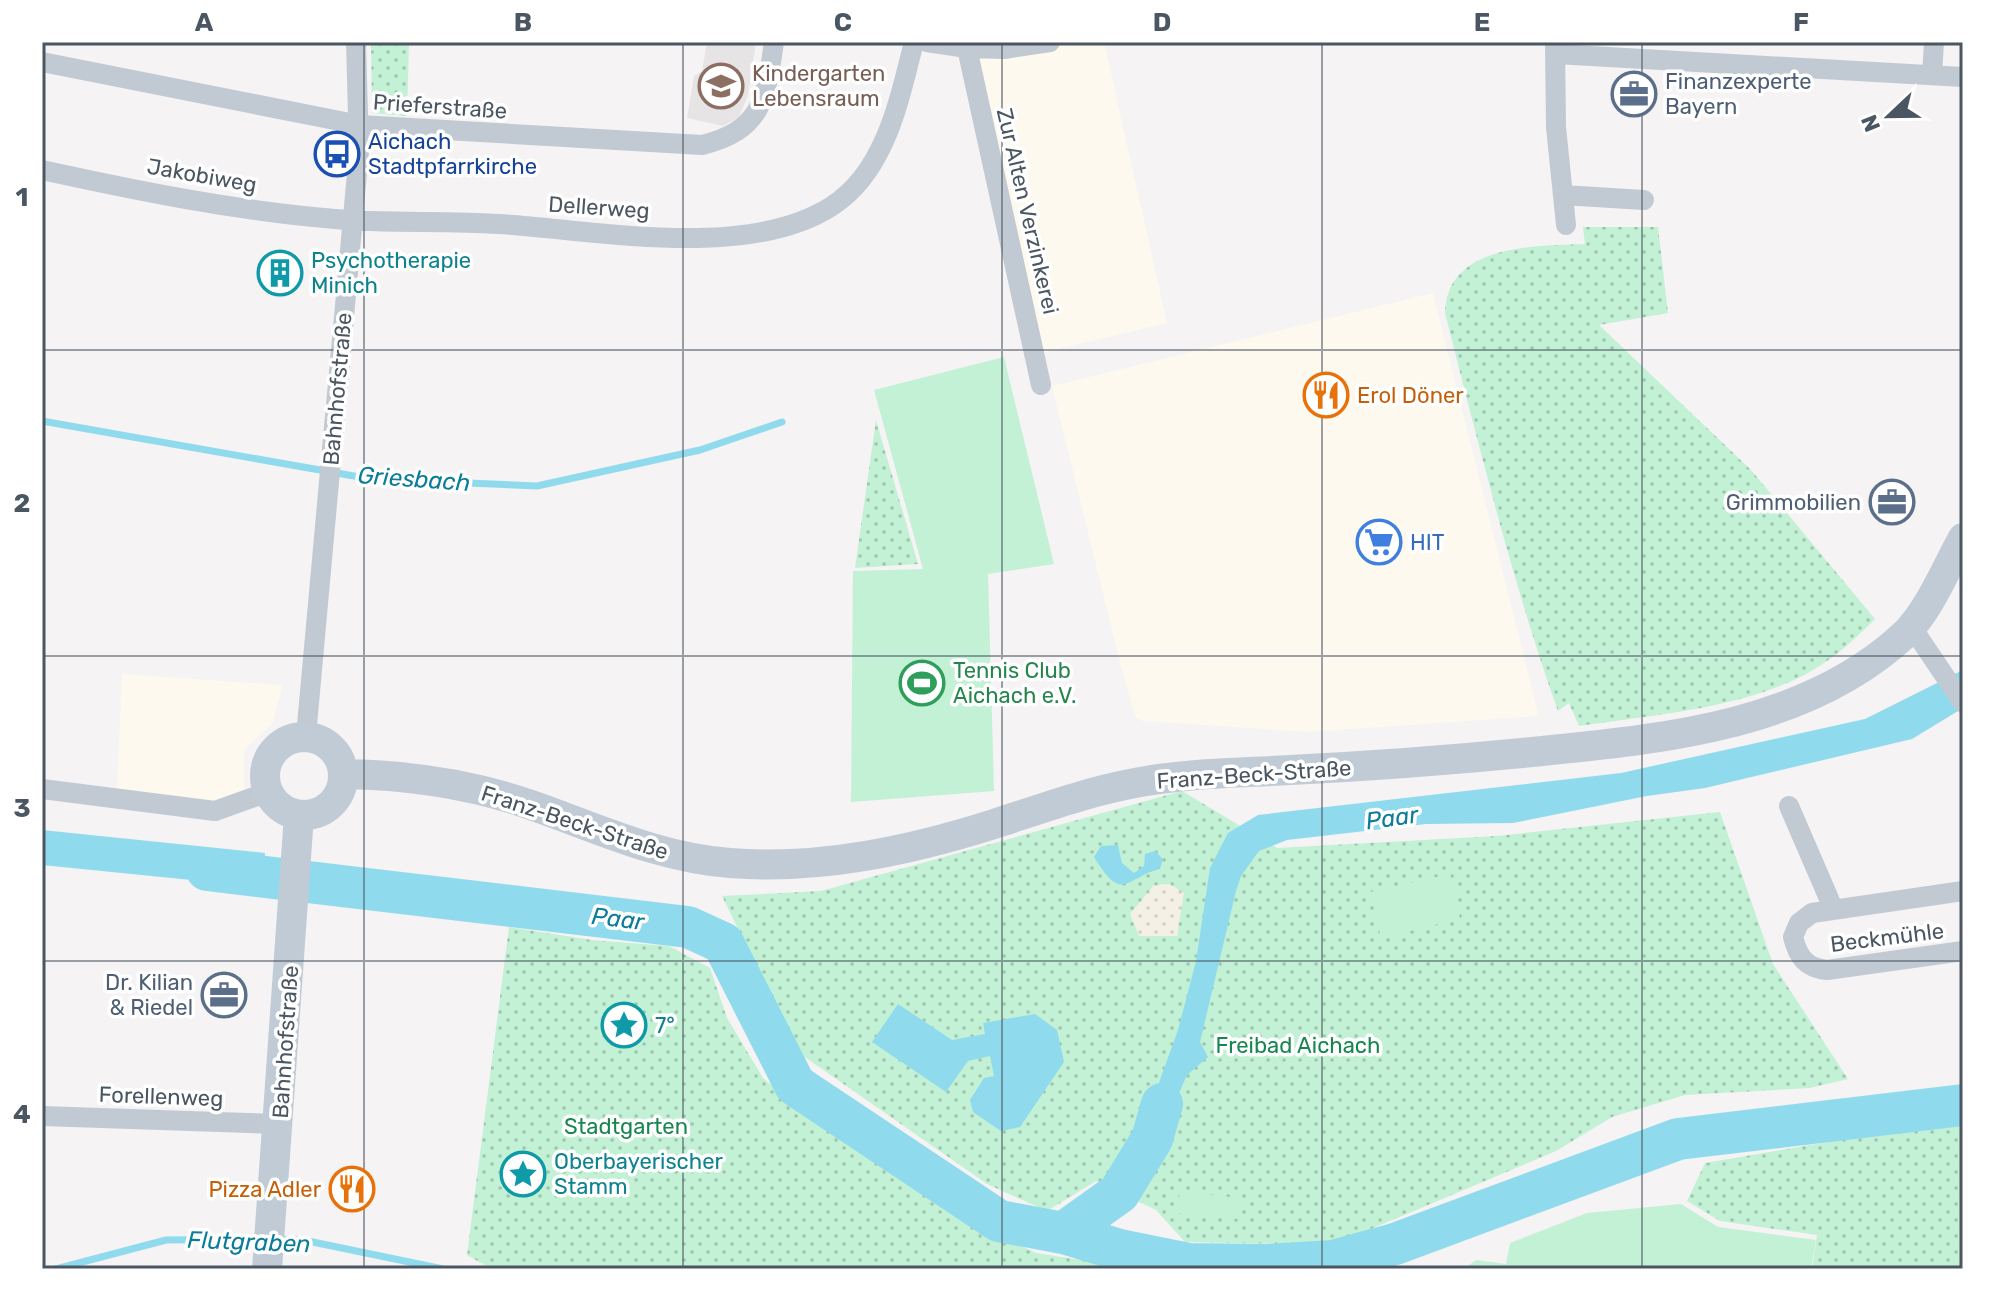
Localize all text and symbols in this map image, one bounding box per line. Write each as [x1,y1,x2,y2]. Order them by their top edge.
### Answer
text: A [195,7,214,38]
text: B [514,7,532,38]
text: C [834,7,852,38]
text: D [1153,7,1171,38]
text: E [1474,7,1490,38]
text: F [1793,7,1809,38]
place label: Kindergarten Lebensraum [752,60,885,112]
school or university icon: Kindergarten Lebensraum [697,62,745,110]
place label: Finanzexperte Bayern [1665,68,1812,120]
office icon: Finanzexperte Bayern [1610,70,1658,118]
north arrow [1849,76,1929,156]
street label: Prieferstraße [372,88,508,125]
street label: Zur Alten Verzinkerei [991,105,1064,317]
text: N [1855,111,1886,136]
place label: Aichach Stadtpfarrkirche [368,128,537,180]
bus stop icon: Aichach Stadtpfarrkirche [313,130,361,178]
street label: Jakobiweg [145,153,259,198]
text: 1 [16,182,28,213]
street label: Dellerweg [547,190,651,225]
place label: Psychotherapie Minich [311,247,471,299]
building icon: Psychotherapie Minich [256,249,304,297]
street label: Bahnhofstraße [317,311,358,467]
restaurant icon: Erol Döner [1302,371,1350,419]
place label: Erol Döner [1357,382,1464,409]
water label: Griesbach [357,461,471,497]
office icon: Grimmobilien [1868,478,1916,526]
text: 2 [14,488,30,519]
place label: Grimmobilien [1726,489,1861,516]
supermarket icon: HIT [1355,518,1403,566]
place label: HIT [1410,529,1445,556]
place label: Tennis Club Aichach e.V. [953,657,1076,709]
sports icon: Tennis Club Aichach e.V. [898,659,946,707]
street label: Franz-Beck-Straße [1156,754,1352,795]
street label: Franz-Beck-Straße [478,779,672,865]
text: 3 [13,793,31,824]
water label: Paar [1364,800,1421,836]
water label: Paar [590,902,647,936]
street label: Beckmühle [1829,917,1945,958]
street label: Bahnhofstraße [267,965,304,1119]
place label: Dr. Kilian & Riedel [105,969,193,1021]
office icon: Dr. Kilian & Riedel [200,971,248,1019]
place icon: 7° [600,1001,648,1049]
place label: 7° [655,1012,675,1039]
park label: Freibad Aichach [1216,1032,1380,1059]
street label: Forellenweg [98,1081,224,1112]
text: 4 [13,1099,31,1130]
park label: Stadtgarten [564,1113,688,1140]
place label: Oberbayerischer Stamm [554,1148,723,1200]
place icon: Oberbayerischer Stamm [499,1150,547,1198]
restaurant icon: Pizza Adler [328,1165,376,1213]
place label: Pizza Adler [208,1176,322,1203]
water label: Flutgraben [187,1226,311,1258]

